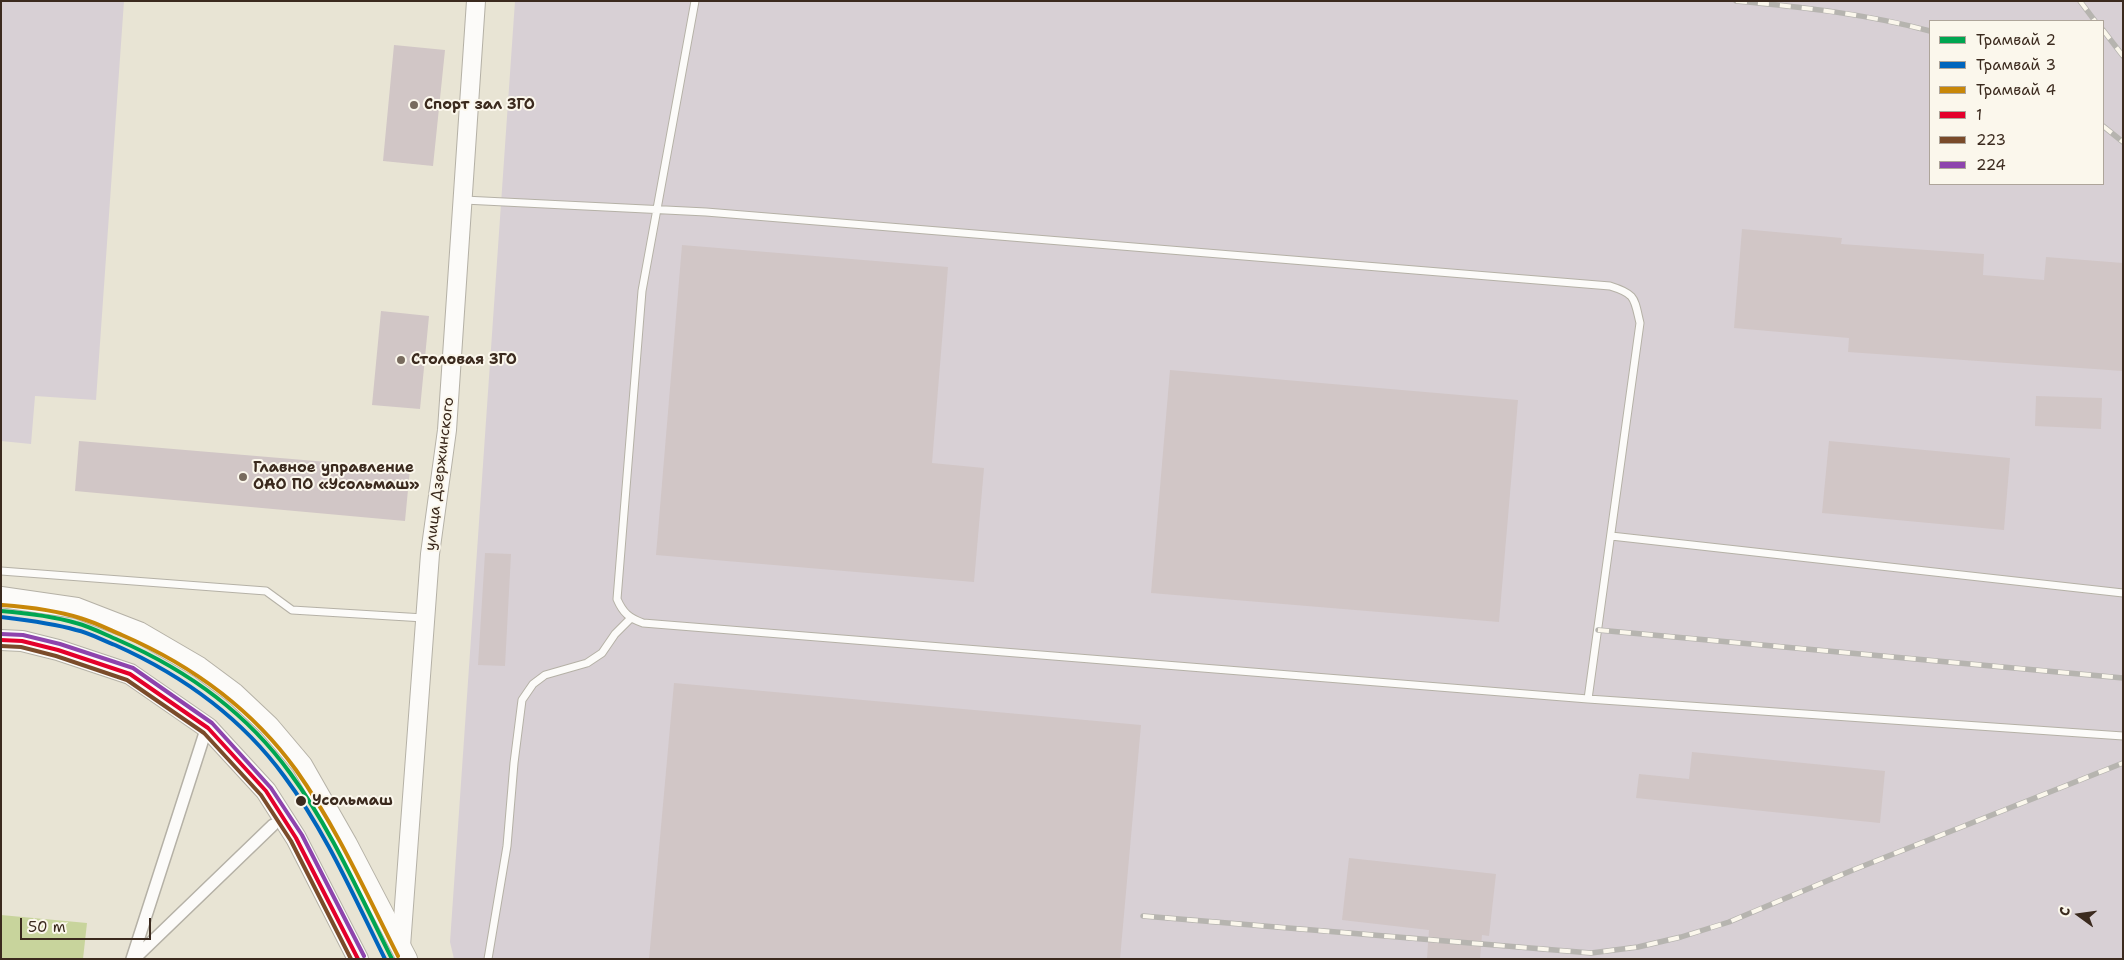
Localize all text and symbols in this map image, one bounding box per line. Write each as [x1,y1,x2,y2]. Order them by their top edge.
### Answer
legend [1929,20,2104,185]
text: Трамвай 2 [1976,30,2056,50]
text: Трамвай 3 [1976,55,2056,75]
text: Трамвай 4 [1976,80,2056,100]
place label: Спорт зал ЗГО [424,96,535,114]
marker: Спорт зал ЗГО [408,99,420,111]
text: 1 [1976,105,1982,125]
text: 223 [1976,130,2006,150]
text: 224 [1976,155,2006,175]
place label: Столовая ЗГО [411,351,517,369]
marker: Столовая ЗГО [395,354,407,366]
street label: улица Дзержинского [422,396,458,552]
place label: Главное управление ОАО ПО «Усольмаш» [253,459,420,494]
marker: Главное управление ОАО ПО «Усольмаш» [237,471,249,483]
place label: Усольмаш [312,792,393,810]
marker: Усольмаш [294,794,308,808]
north arrow [2054,890,2104,940]
text: С [2055,905,2074,918]
scale bar [22,908,154,940]
text: 50 m [28,917,66,937]

